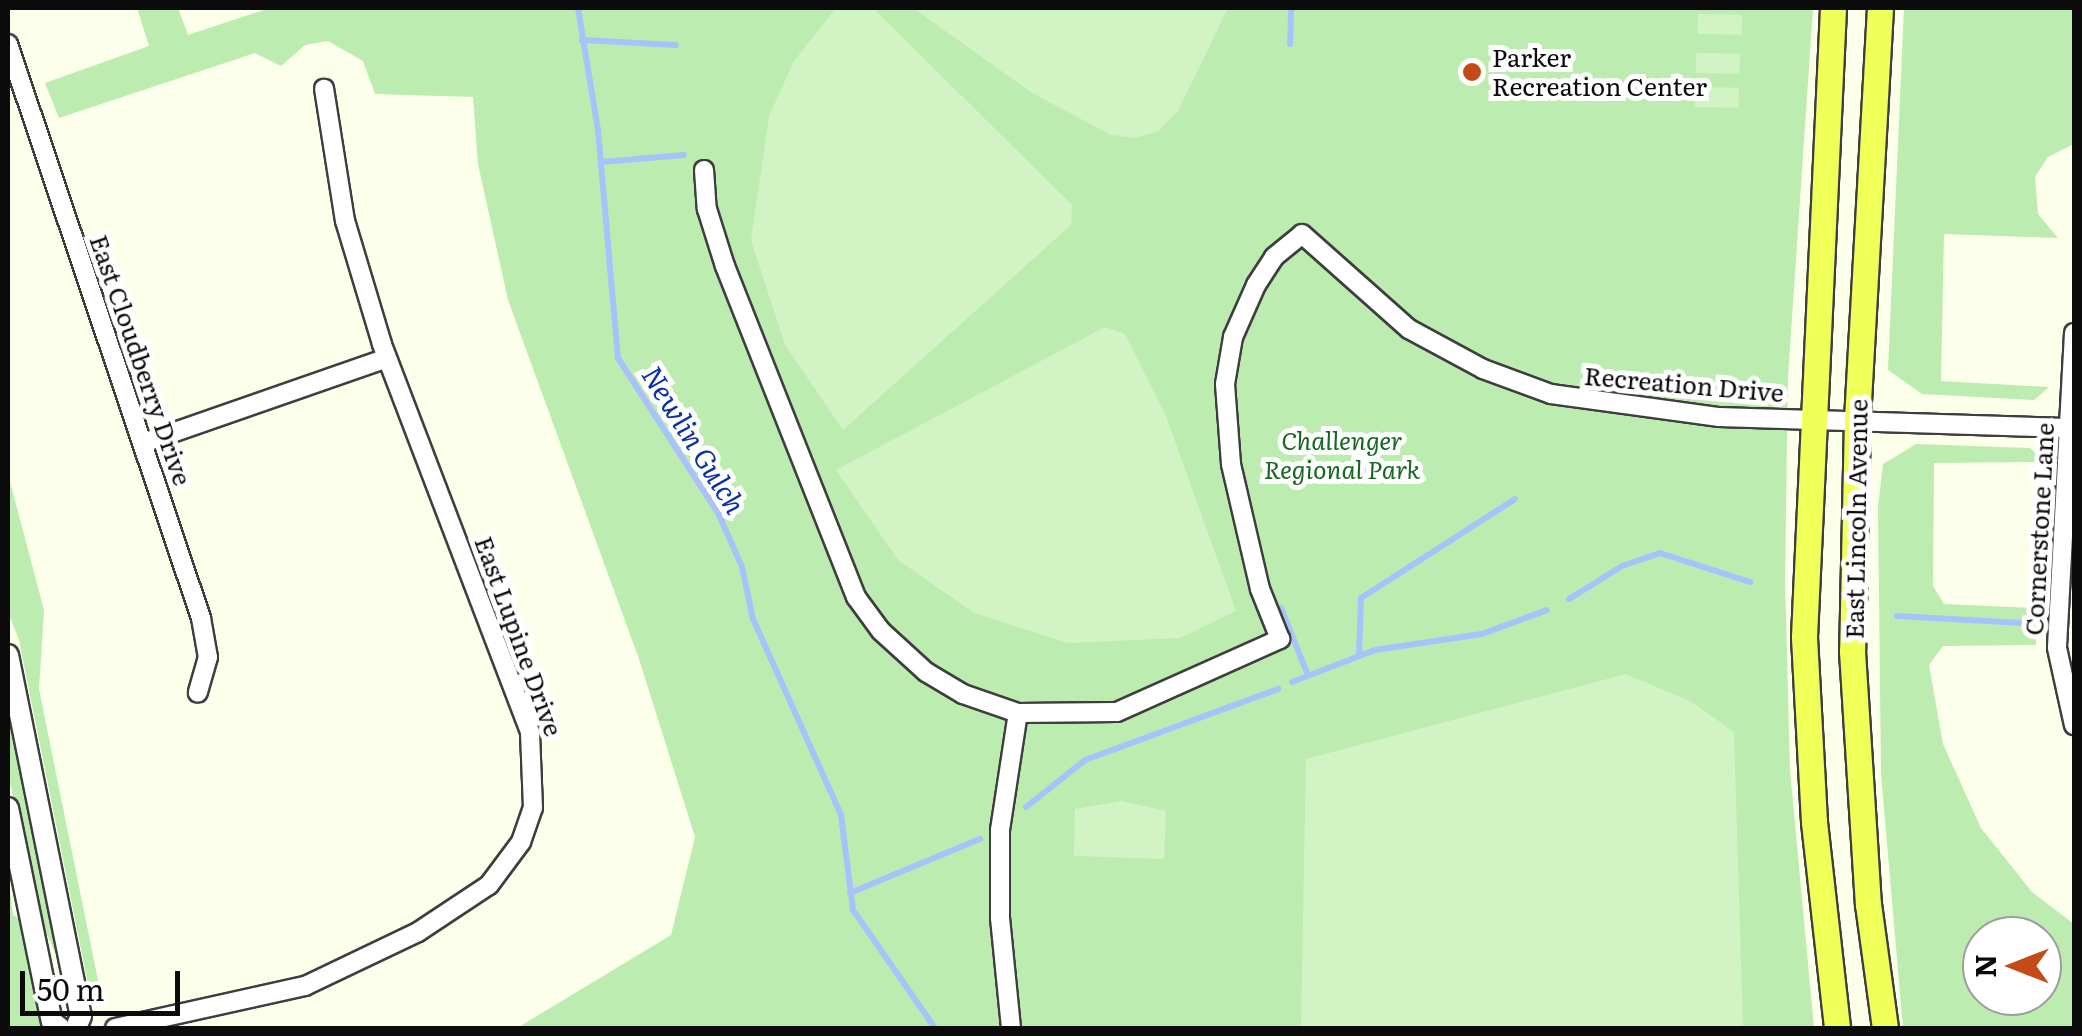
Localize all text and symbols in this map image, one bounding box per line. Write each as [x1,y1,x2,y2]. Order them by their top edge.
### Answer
place label: Parker Recreation Center [1492,43,1707,102]
marker: Parker Recreation Center [1461,61,1483,83]
street label: East Cloudberry Drive [84,231,198,489]
water label: Newlin Gulch [636,359,754,519]
street label: Recreation Drive [1583,360,1785,408]
street label: East Lincoln Avenue [1839,399,1873,639]
street label: Cornerstone Lane [2018,422,2060,636]
park label: Challenger Regional Park [1264,426,1420,485]
street label: East Lupine Drive [469,532,569,740]
north arrow [1962,916,2062,1016]
scale bar [25,951,185,1013]
text: N [1963,954,2005,978]
text: 50 m [37,966,105,1010]

